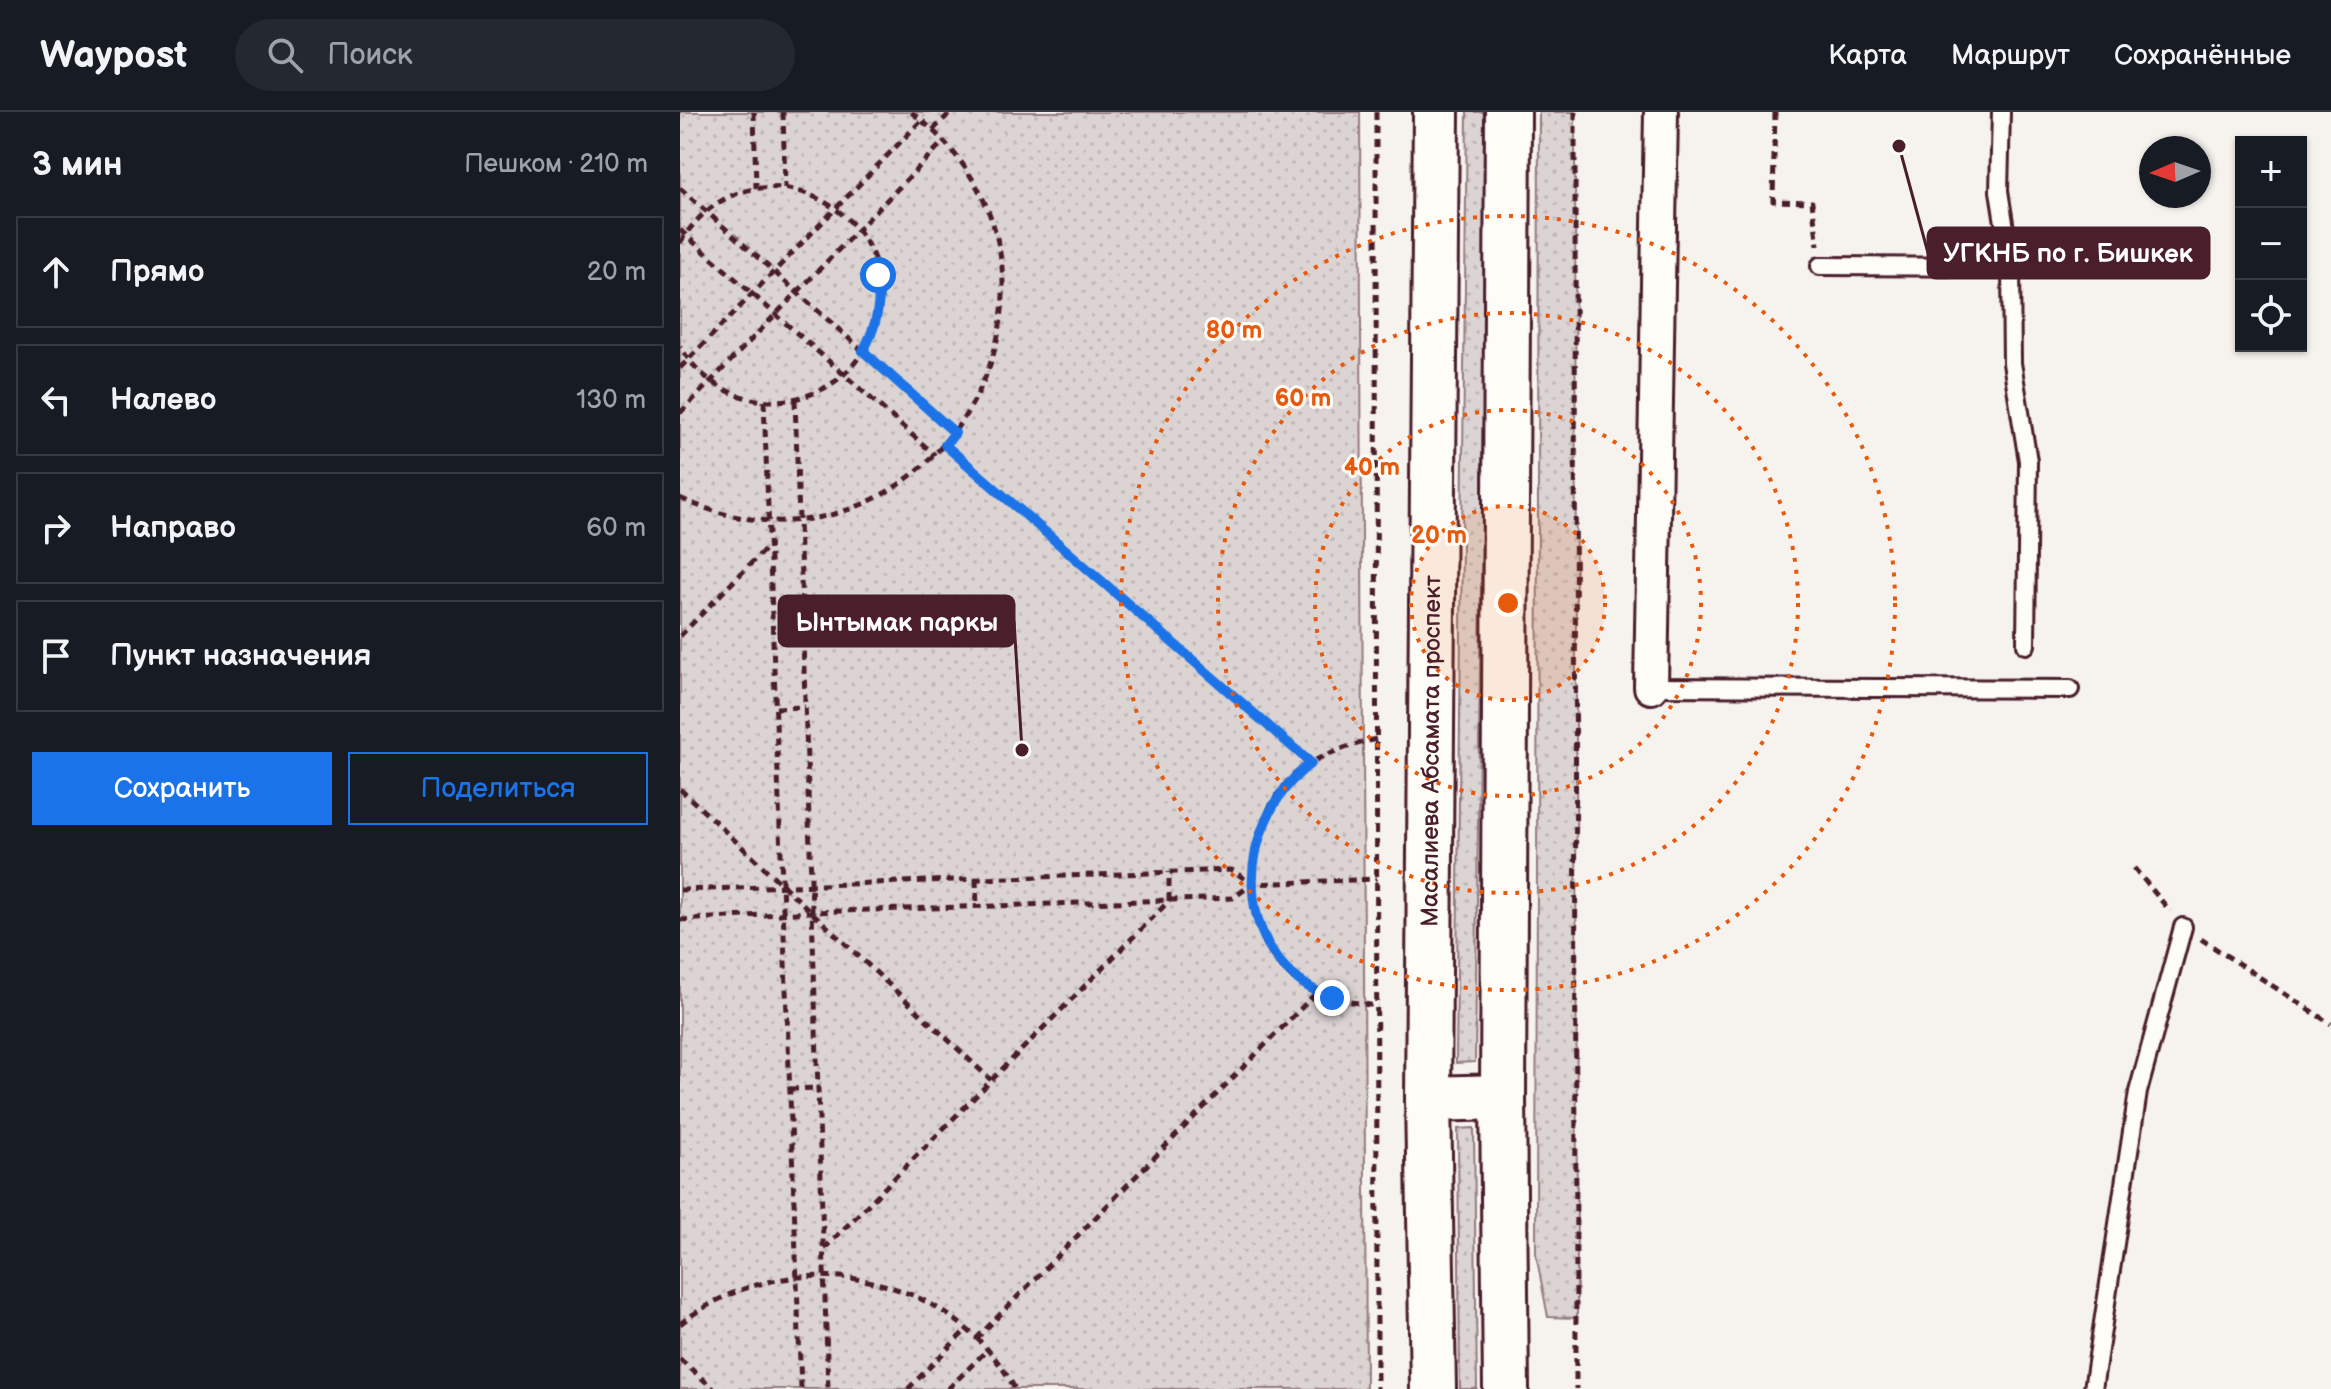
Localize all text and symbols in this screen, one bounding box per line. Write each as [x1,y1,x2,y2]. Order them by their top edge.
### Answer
search box [235,19,795,91]
text: Waypost [40,33,187,78]
icon: search [263,33,307,77]
text: Поиск [327,37,413,73]
text: Карта [1828,39,1907,72]
text: Маршрут [1951,39,2070,72]
text: Сохранённые [2114,39,2291,72]
north arrow [2139,136,2211,208]
map controls [2235,136,2307,352]
button: + [2235,136,2307,208]
text: 3 мин [32,144,123,185]
text: Пешком · 210 m [464,149,648,180]
button: − [2235,208,2307,280]
callout: УГКНБ по г. Бишкек [1928,228,2209,278]
text: УГКНБ по г. Бишкек [1943,239,2194,270]
icon: ahead [34,250,78,294]
text: Прямо [110,254,204,290]
text: 20 m [587,257,646,288]
route start [860,257,896,293]
button: locate [2235,280,2307,352]
text: 80 m [1206,316,1262,345]
icon: left [34,378,78,422]
text: Налево [110,382,216,418]
text: 60 m [1275,384,1331,413]
text: 130 m [576,385,646,416]
text: 40 m [1344,453,1400,482]
icon: right [34,506,78,550]
text: Направо [110,510,236,546]
text: 60 m [586,513,646,544]
text: 20 m [1411,521,1467,550]
street label: Масалиева Абсамата проспект [1415,575,1447,927]
centre of rings [1494,589,1522,617]
callout: Ынтымак паркы [779,596,1014,646]
text: Ынтымак паркы [796,608,998,639]
icon: arrive [34,634,78,678]
text: Пункт назначения [110,638,371,674]
button: Сохранить [32,752,332,825]
button: Поделиться [348,752,648,825]
route end [1314,980,1350,1016]

